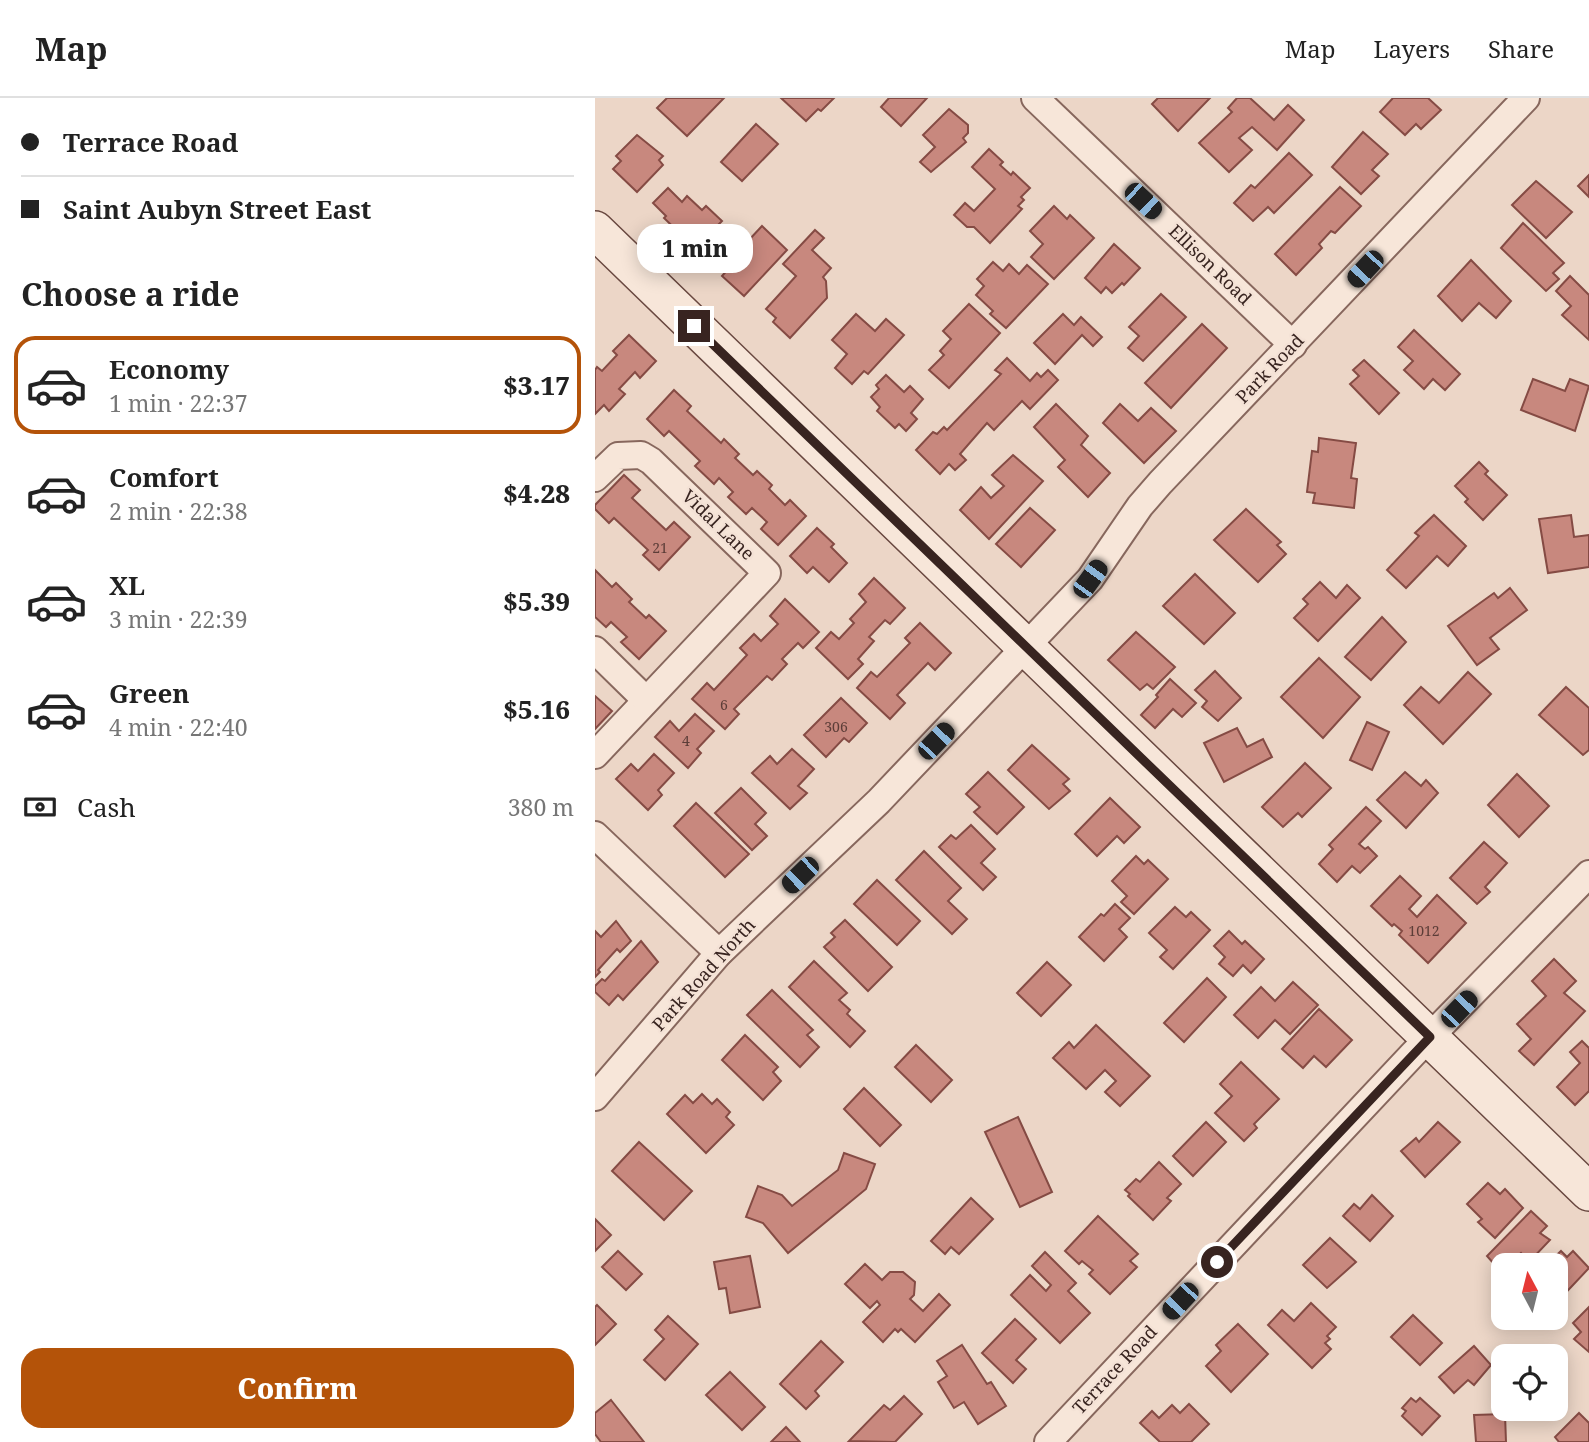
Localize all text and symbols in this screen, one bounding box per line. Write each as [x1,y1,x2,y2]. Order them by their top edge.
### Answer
text: Map [35,26,108,71]
text: Map [1285,32,1336,65]
text: Layers [1374,32,1450,65]
text: Share [1488,32,1554,65]
text: Terrace Road [63,124,238,160]
car [1121,179,1166,223]
text: Saint Aubyn Street East [63,191,371,227]
street label: Ellison Road [1164,219,1257,310]
callout: 1 min [636,224,752,274]
text: 1 min [662,232,728,264]
car [1343,246,1388,292]
text: Choose a ride [21,272,240,315]
route end [678,310,710,342]
street label: Park Road [1230,328,1309,408]
text: Economy [109,351,229,387]
icon: car [25,354,88,417]
text: $3.17 [503,367,570,403]
text: 1 min · 22:37 [109,387,247,419]
text: Comfort [109,459,219,495]
icon: car [25,462,88,525]
text: $4.28 [503,475,570,511]
street label: Vidal Lane [677,484,760,565]
text: 2 min · 22:38 [109,495,247,527]
house number: 21 [652,538,668,557]
car [1070,556,1111,602]
text: XL [109,567,145,603]
icon: car [25,570,88,633]
text: $5.39 [503,583,570,619]
text: 3 min · 22:39 [109,603,247,635]
text: Green [109,675,190,711]
icon: car [25,678,88,741]
text: $5.16 [503,691,570,727]
house number: 6 [720,695,728,714]
text: 4 min · 22:40 [109,711,247,743]
house number: 306 [824,717,848,736]
car [914,719,959,763]
house number: 4 [682,731,690,750]
icon: cash [21,788,59,826]
text: Cash [77,789,136,825]
text: 380 m [508,791,574,823]
car [778,853,823,897]
street label: Park Road North [646,913,760,1036]
house number: 1012 [1408,921,1440,940]
car [1437,987,1482,1031]
route start [1201,1246,1233,1278]
north arrow [1491,1253,1568,1330]
map controls [1491,1253,1568,1421]
car [1158,1278,1203,1324]
street label: Terrace Road [1067,1320,1162,1419]
button: locate [1491,1344,1568,1421]
button: Confirm [21,1348,574,1428]

